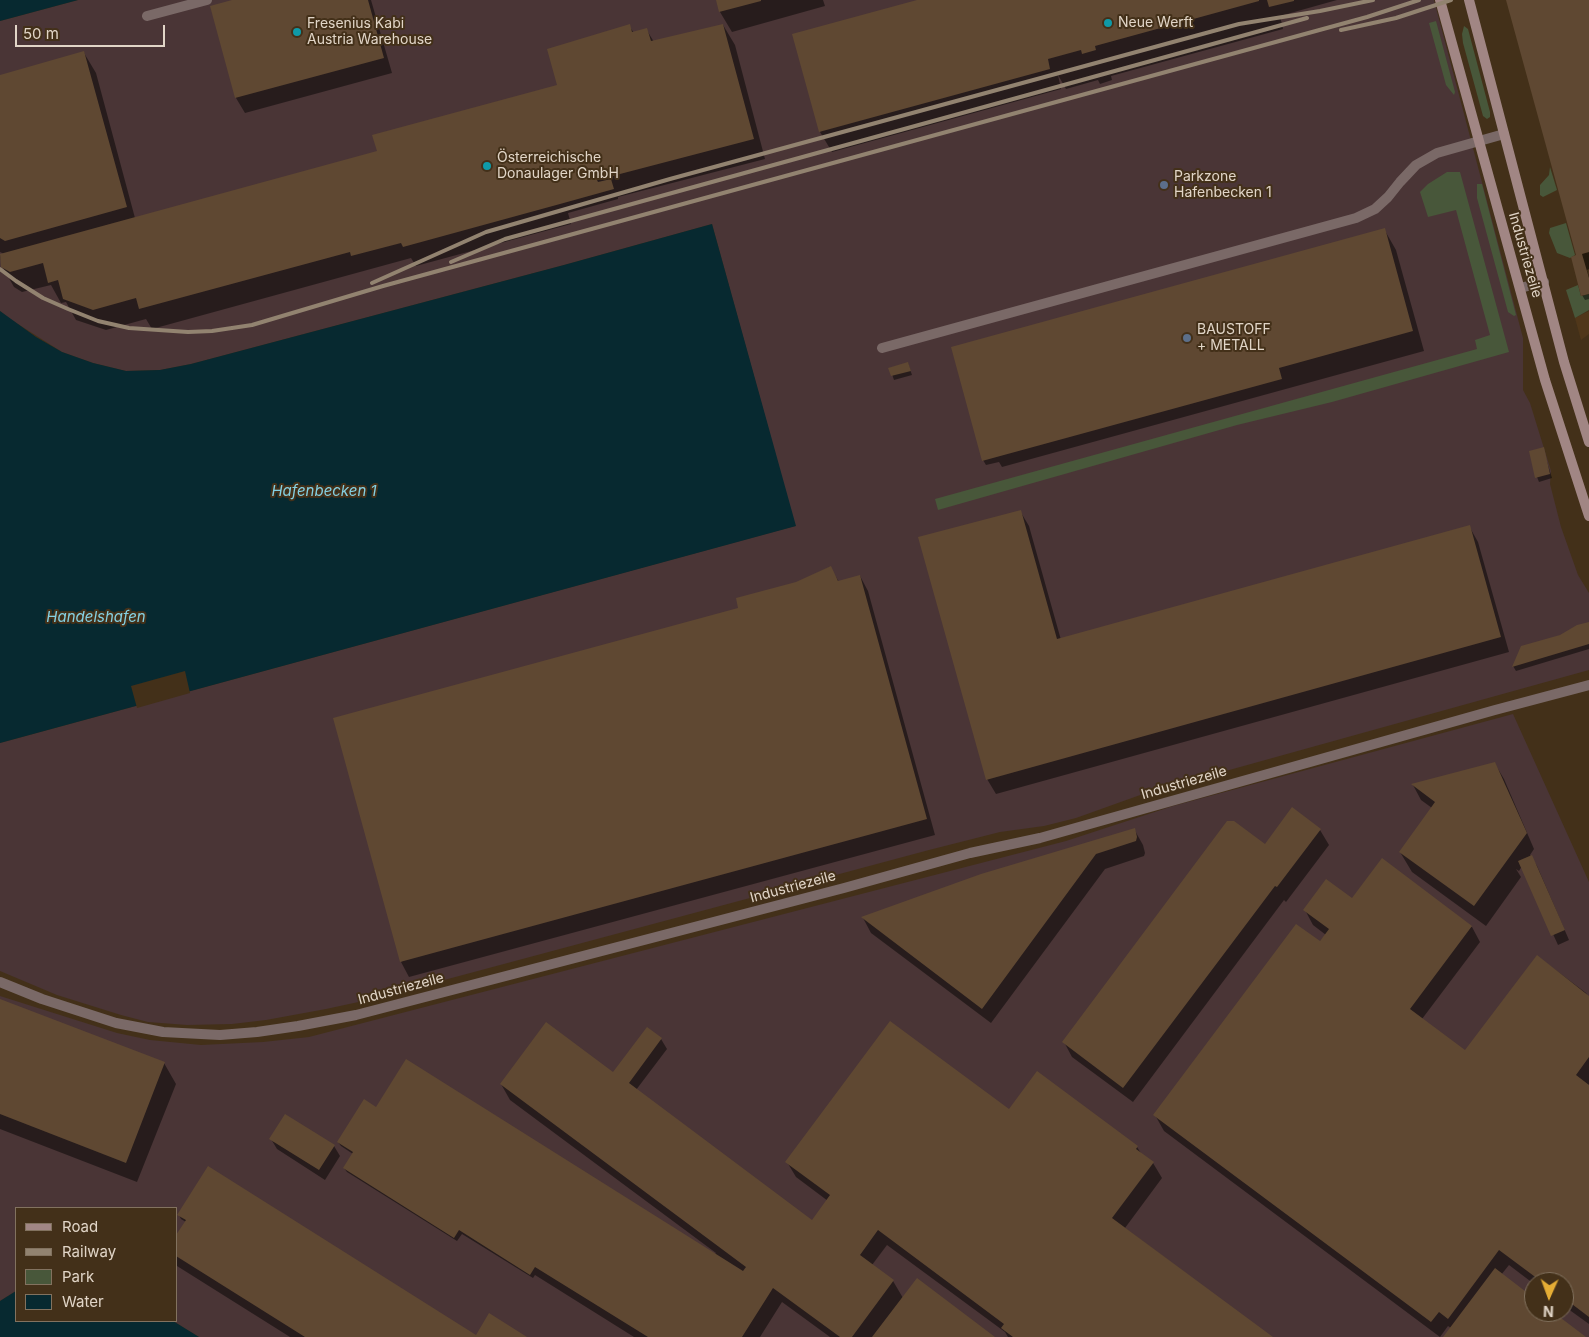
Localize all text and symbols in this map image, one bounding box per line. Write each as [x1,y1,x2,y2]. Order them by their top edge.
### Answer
scale bar [18,15,168,47]
place label: Neue Werft [1118,15,1193,31]
place label: Fresenius Kabi Austria Warehouse [307,16,432,48]
marker: Neue Werft [1102,17,1114,29]
text: 50 m [23,24,59,43]
marker: Fresenius Kabi Austria Warehouse [291,26,303,38]
place label: Österreichische Donaulager GmbH [497,150,619,182]
marker: Österreichische Donaulager GmbH [481,160,493,172]
place label: Parkzone Hafenbecken 1 [1174,169,1272,202]
marker: Parkzone Hafenbecken 1 [1158,179,1170,191]
street label: Industriezeile [1505,210,1545,300]
place label: BAUSTOFF + METALL [1197,322,1271,354]
marker: BAUSTOFF + METALL [1181,332,1193,344]
water label: Hafenbecken 1 [271,482,377,500]
water label: Handelshafen [46,608,146,626]
street label: Industriezeile [1139,763,1229,803]
street label: Industriezeile [748,867,838,907]
street label: Industriezeile [356,969,446,1009]
legend [15,1207,178,1322]
text: Road [62,1217,98,1236]
text: Railway [62,1242,116,1261]
text: Park [62,1267,94,1286]
north arrow [1524,1272,1574,1322]
text: Water [62,1292,104,1311]
text: N [1543,1303,1554,1320]

